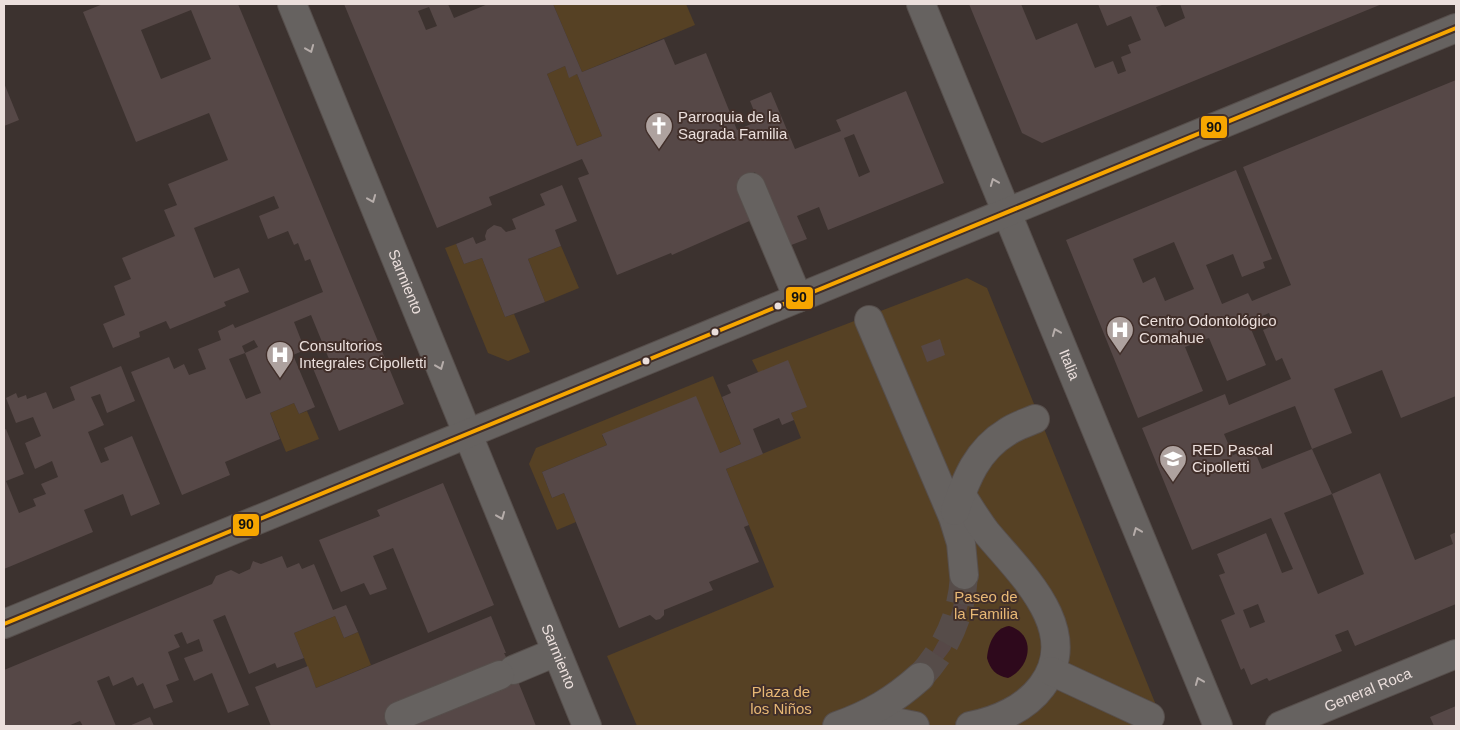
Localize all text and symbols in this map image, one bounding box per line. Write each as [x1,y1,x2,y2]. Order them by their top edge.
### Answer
one-way arrow [304,44,314,53]
place label: Parroquia de la Sagrada Familia [678,108,788,142]
church icon: Parroquia de la Sagrada Familia [644,111,674,150]
line badge: 90 [1200,115,1228,139]
text: 90 [1206,119,1222,135]
one-way arrow [990,178,1000,187]
one-way arrow [365,194,376,203]
street label: Sarmiento [385,247,427,316]
line badge: 90 [785,286,814,310]
text: 90 [791,289,807,305]
unlabelled marker [773,301,783,311]
place label: Centro Odontológico Comahue [1139,312,1277,346]
hospital icon: Centro Odontológico Comahue [1105,315,1135,354]
unlabelled marker [710,327,720,337]
one-way arrow [1051,328,1062,337]
place label: Consultorios Integrales Cipolletti [299,337,427,371]
hospital icon: Consultorios Integrales Cipolletti [265,340,295,379]
street label: Italia [1056,347,1084,383]
unlabelled marker [641,356,651,366]
one-way arrow [433,361,444,370]
place label: RED Pascal Cipolletti [1192,441,1273,475]
school or university icon: RED Pascal Cipolletti [1158,444,1188,483]
one-way arrow [495,511,505,520]
line badge: 90 [232,513,260,537]
text: 90 [238,516,254,532]
one-way arrow [1133,527,1144,536]
park label: Paseo de la Familia [954,588,1019,622]
street label: Sarmiento [538,622,580,691]
street label: General Roca [1322,664,1414,715]
one-way arrow [1195,677,1206,686]
park label: Plaza de los Niños [750,683,812,717]

